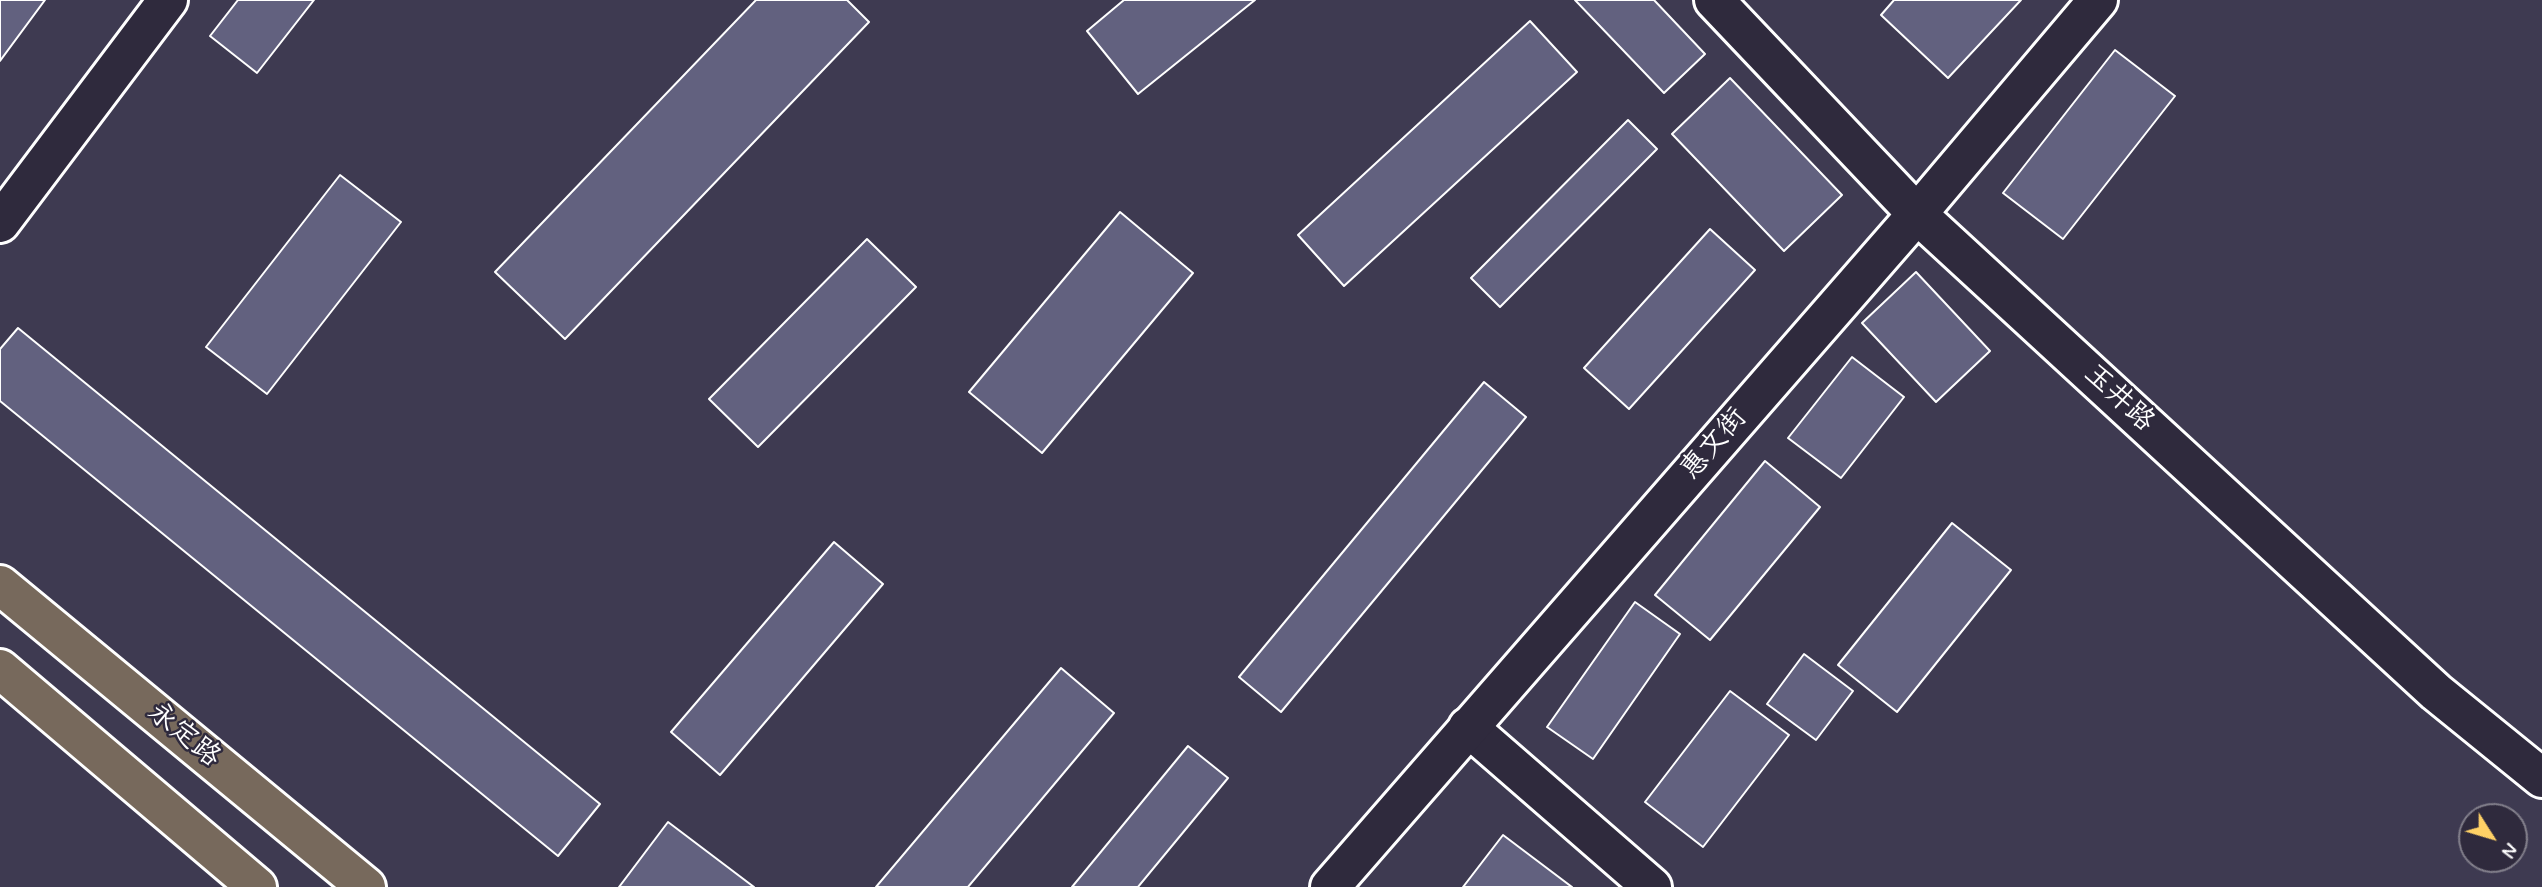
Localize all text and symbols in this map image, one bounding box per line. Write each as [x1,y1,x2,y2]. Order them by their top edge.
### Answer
street label: 玉井路 [2076,358,2160,440]
street label: 惠文街 [1675,402,1755,488]
street label: 永定路 [140,697,226,775]
north arrow [2458,803,2528,873]
text: N [2495,837,2522,862]

